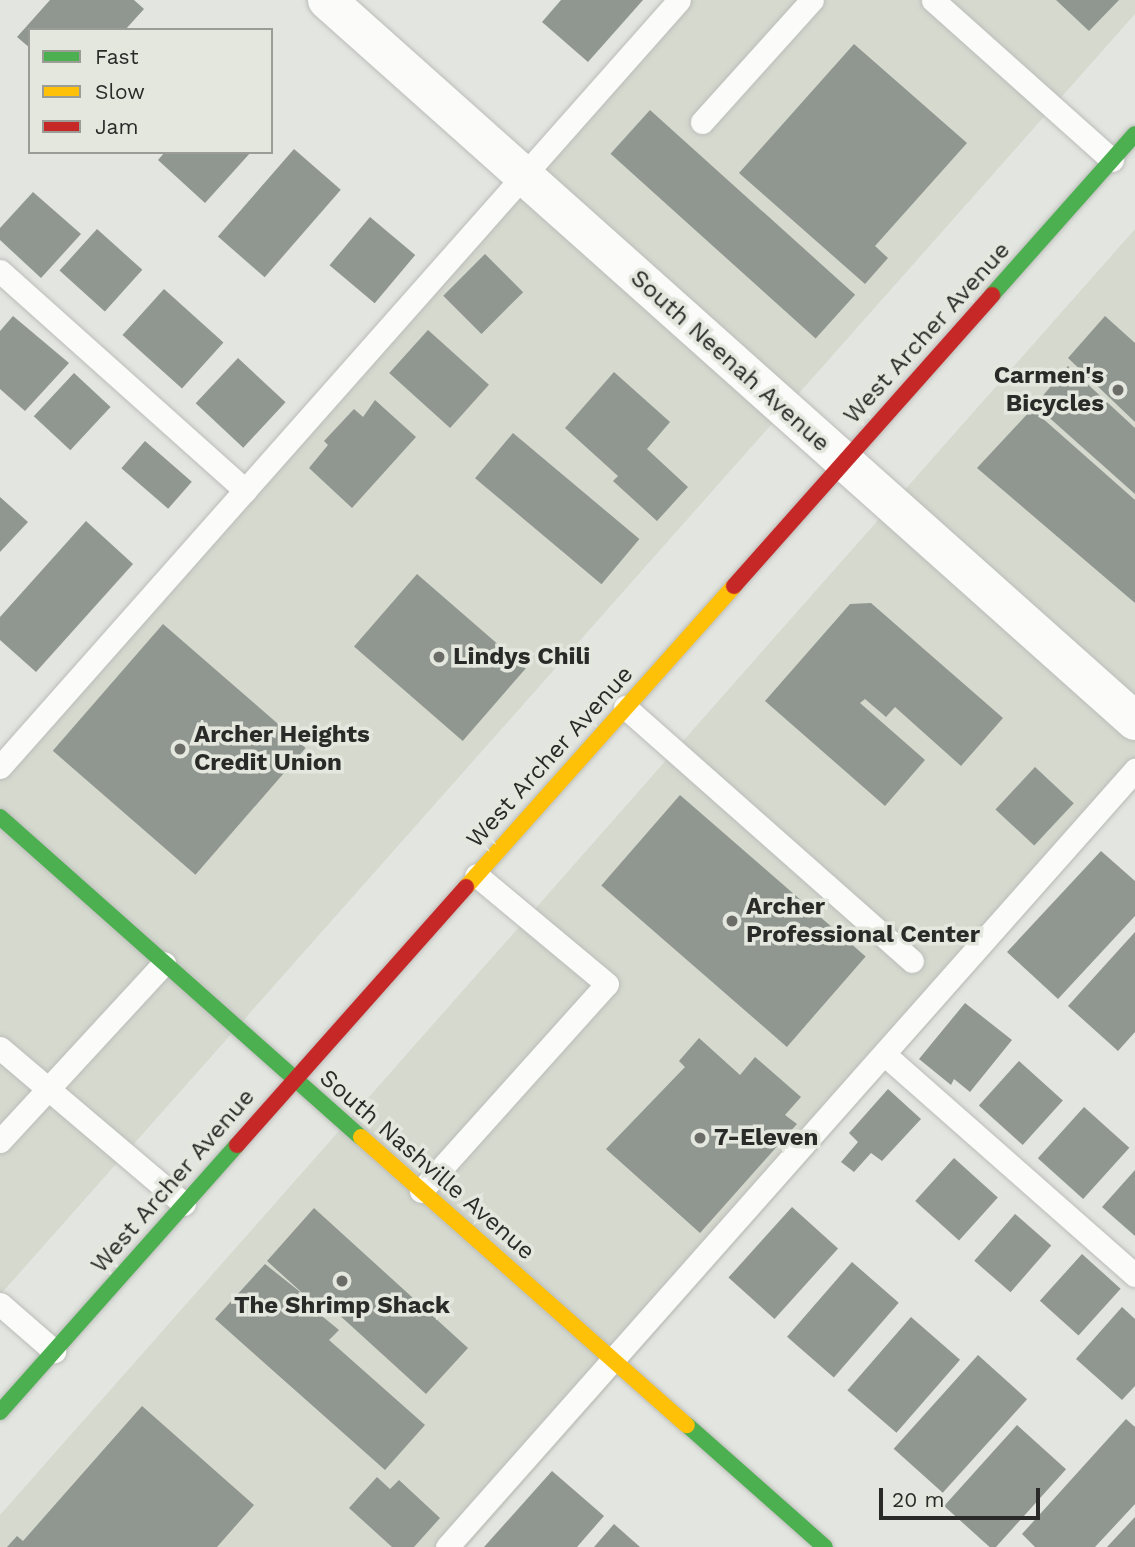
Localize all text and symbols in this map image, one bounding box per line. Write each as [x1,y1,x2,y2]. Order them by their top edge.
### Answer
legend [28,28,273,154]
text: Fast [95,44,139,69]
text: Slow [95,79,145,104]
text: Jam [95,114,138,139]
street label: West Archer Avenue [837,235,1017,431]
street label: South Neenah Avenue [624,264,836,458]
place label: Carmen's Bicycles [994,362,1104,418]
marker: Carmen's Bicycles [1110,382,1126,398]
place label: Lindys Chili [453,643,590,671]
marker: Lindys Chili [431,649,447,665]
street label: West Archer Avenue [460,659,640,855]
place label: Archer Heights Credit Union [194,721,370,777]
marker: Archer Heights Credit Union [172,741,188,757]
place label: Archer Professional Center [746,893,980,949]
marker: Archer Professional Center [724,913,740,929]
street label: South Nashville Avenue [313,1063,541,1267]
street label: West Archer Avenue [84,1082,262,1280]
place label: 7-Eleven [714,1124,818,1152]
marker: 7-Eleven [692,1130,708,1146]
marker: The Shrimp Shack [334,1273,350,1289]
place label: The Shrimp Shack [234,1292,450,1320]
scale bar [883,1474,1044,1518]
text: 20 m [892,1487,944,1512]

